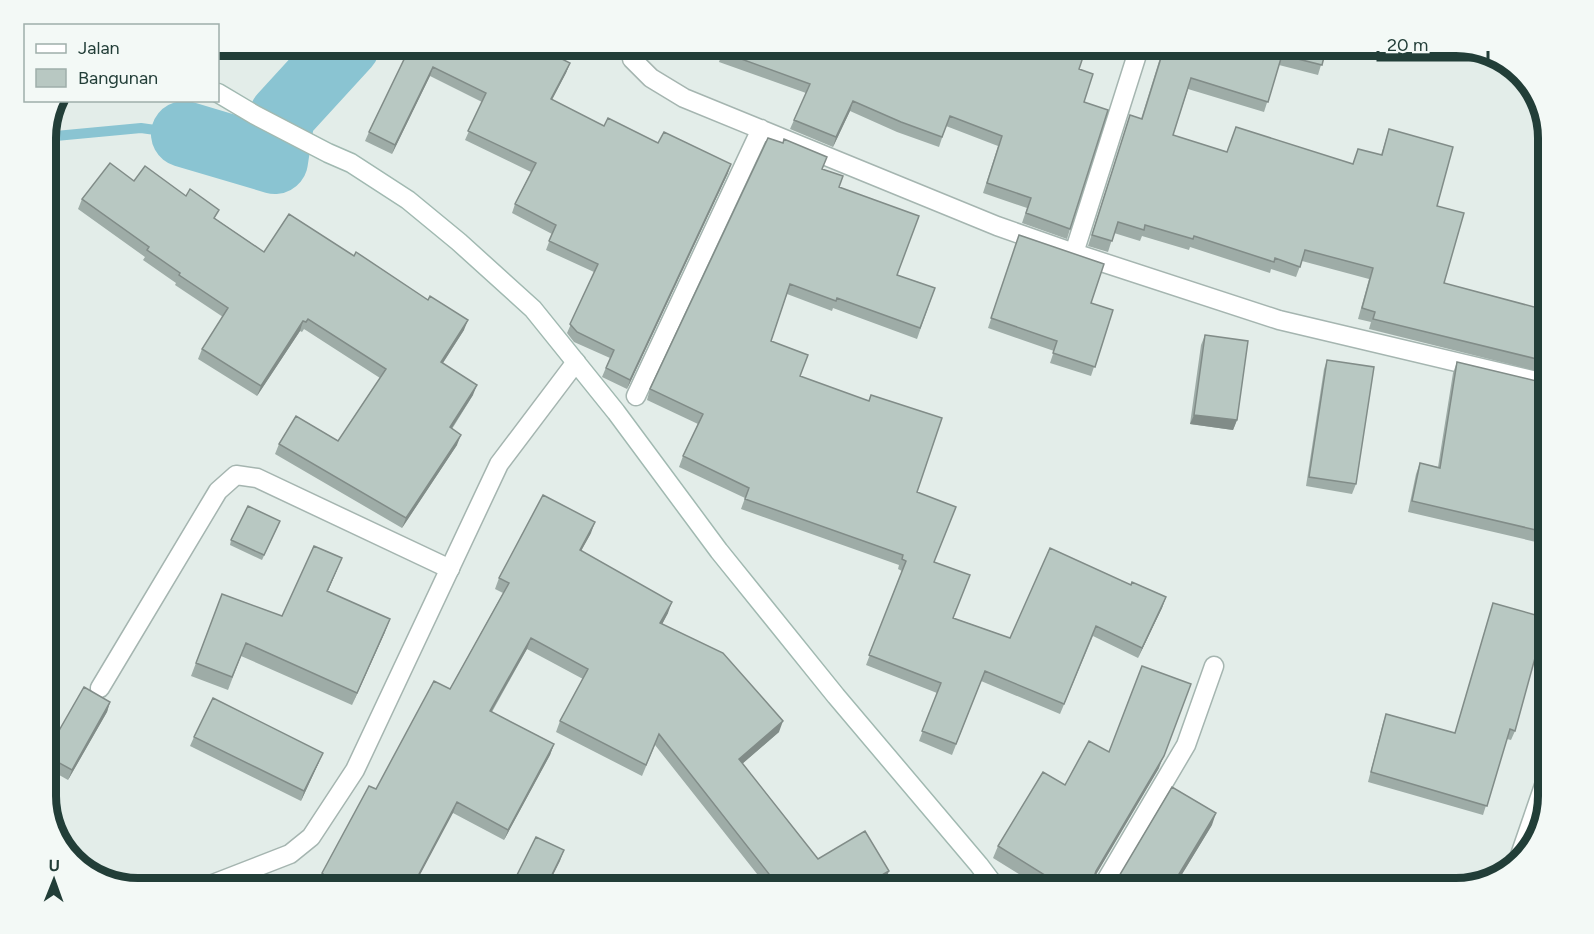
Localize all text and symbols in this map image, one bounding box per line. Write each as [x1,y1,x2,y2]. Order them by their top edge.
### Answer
legend [24,24,219,102]
scale bar [1378,24,1488,62]
text: 20 m [1387,34,1428,56]
text: Jalan [78,37,120,59]
text: Bangunan [78,67,158,89]
north arrow [24,850,84,910]
text: U [48,856,60,875]

